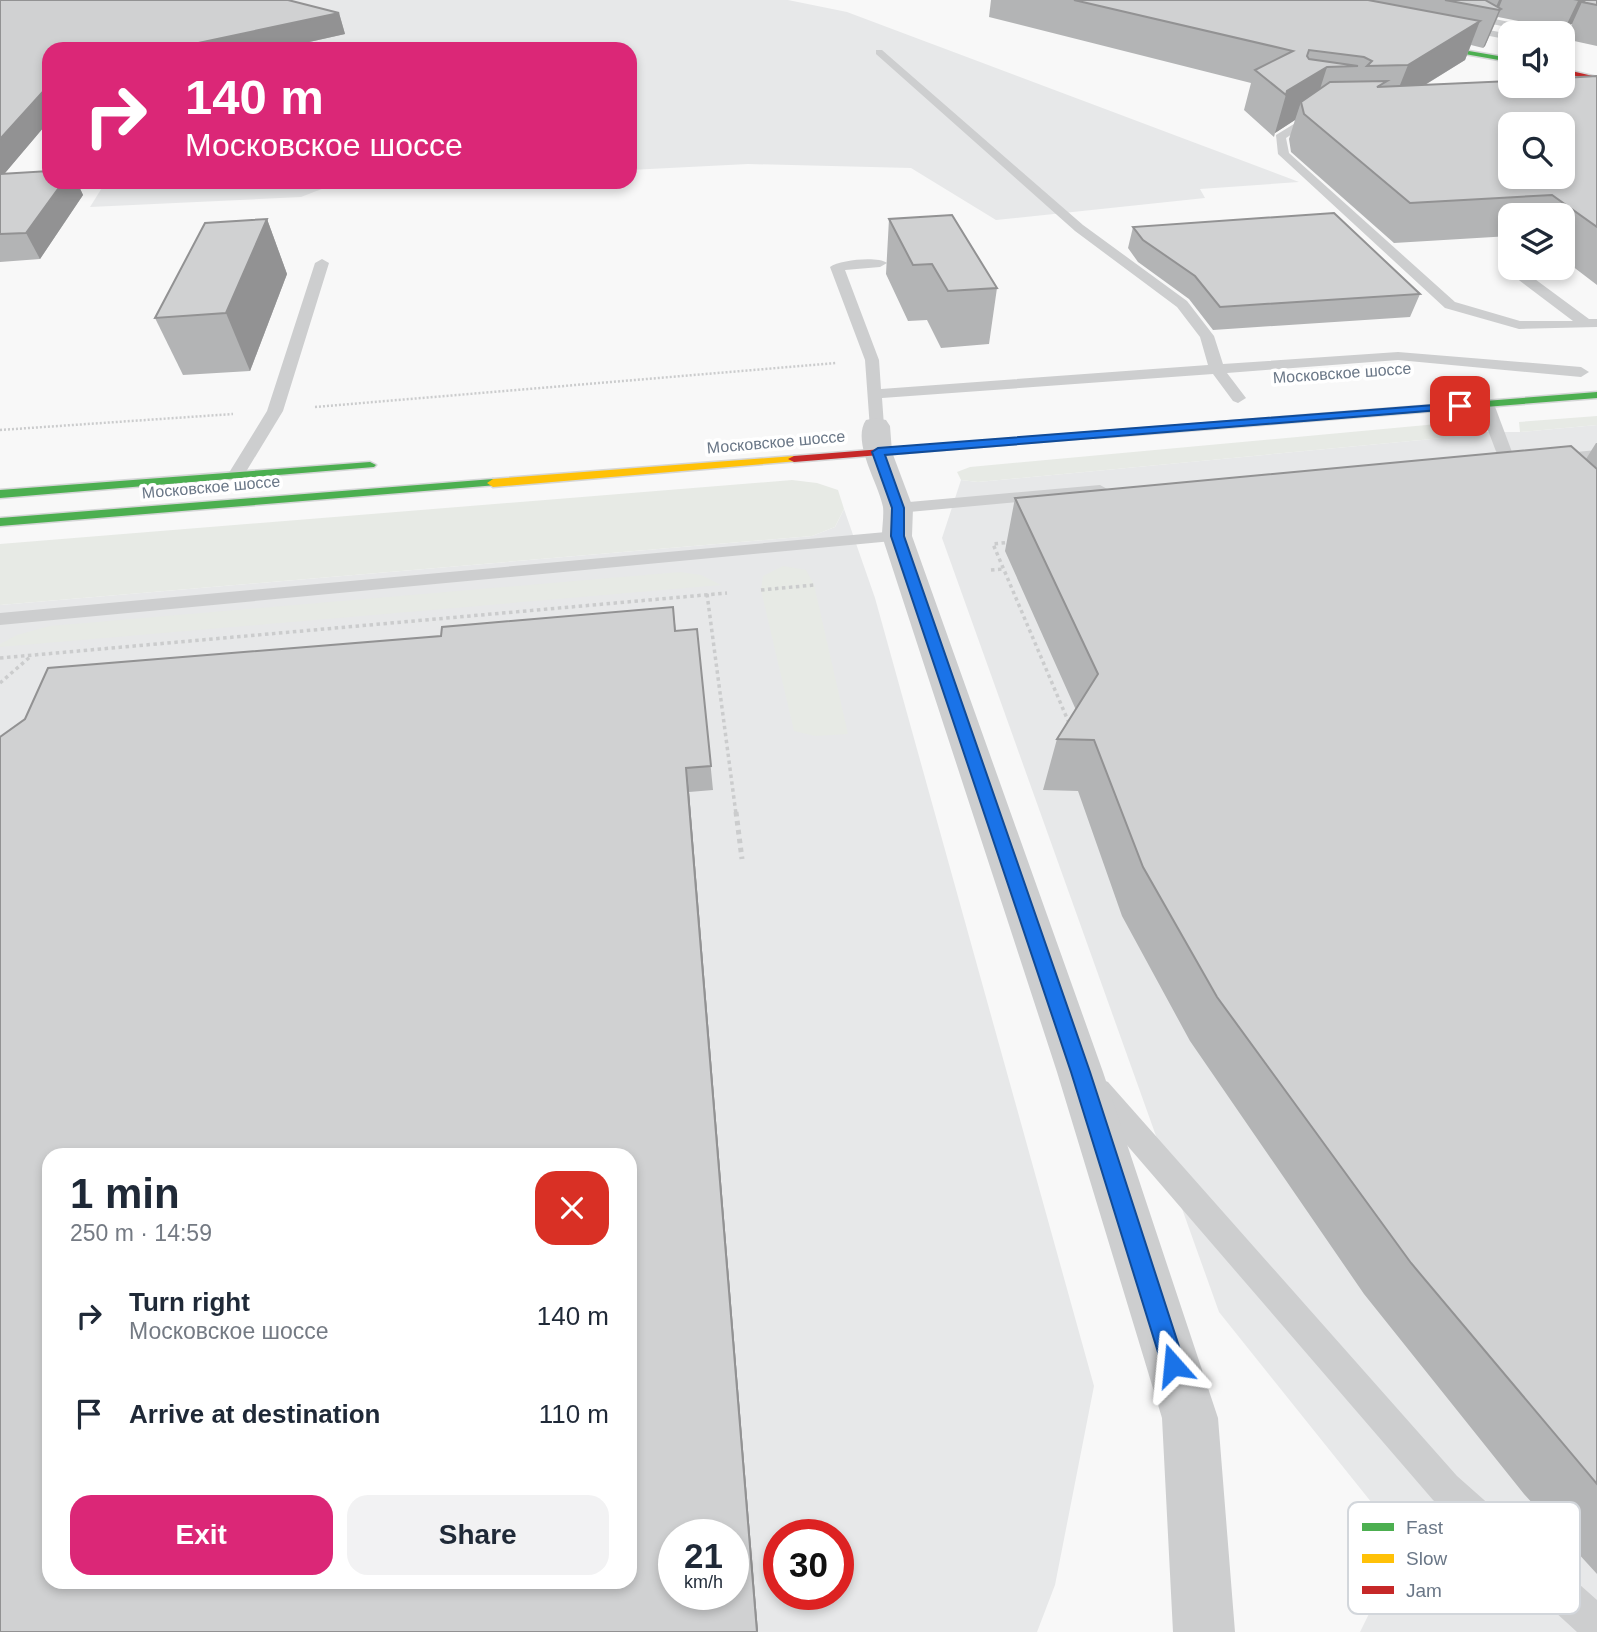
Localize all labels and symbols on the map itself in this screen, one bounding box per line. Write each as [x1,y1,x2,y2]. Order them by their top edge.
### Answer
street label: Московское шоссе [1272,360,1412,386]
pin [1430,376,1490,436]
street label: Московское шоссе [706,427,846,457]
street label: Московское шоссе [141,472,281,502]
position arrow [1136,1328,1210,1402]
legend [1348,1502,1580,1614]
text: Fast [1406,1517,1444,1538]
speed limit sign: 30 [763,1519,854,1610]
text: Slow [1406,1548,1447,1569]
text: Jam [1406,1580,1442,1601]

